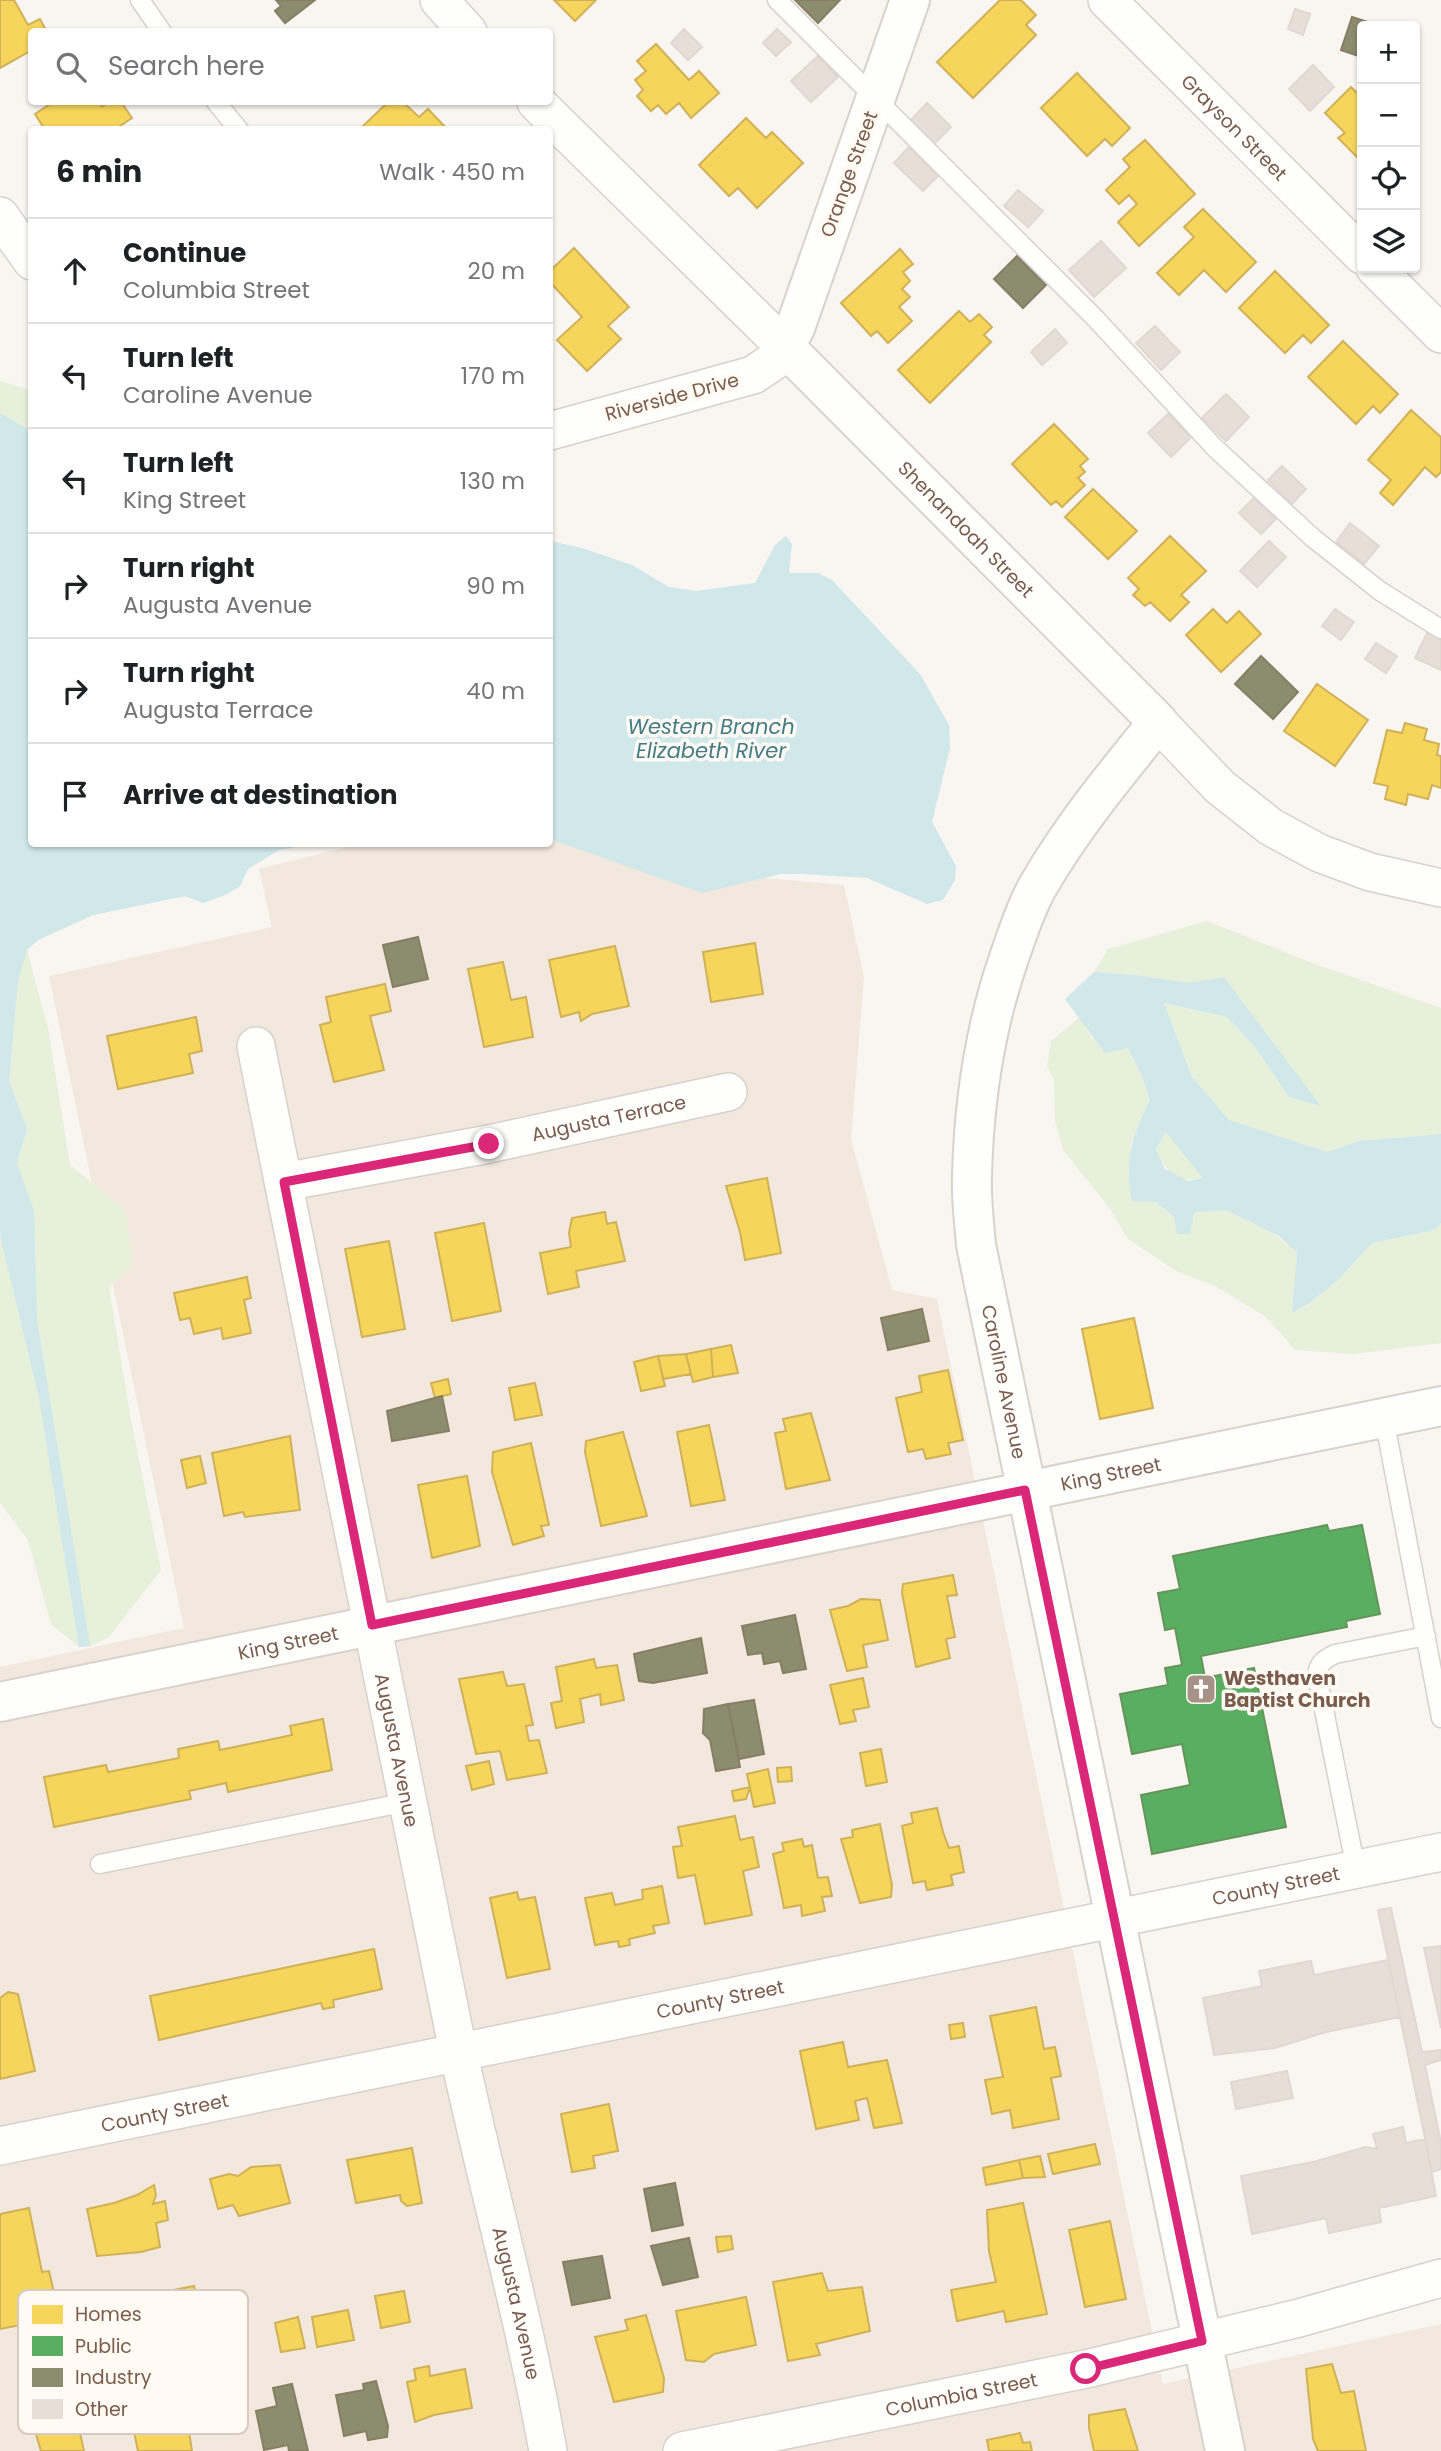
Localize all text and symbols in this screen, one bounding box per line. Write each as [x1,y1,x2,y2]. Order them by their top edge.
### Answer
map controls [1357,21,1420,273]
button: + [1357,21,1420,84]
search box [28,28,553,105]
icon: search [52,48,90,86]
text: Search here [108,48,265,84]
street label: Grayson Street [1175,68,1294,187]
button: − [1357,84,1420,147]
street label: Orange Street [814,107,884,241]
button: locate [1357,147,1420,210]
text: 6 min [56,150,142,193]
text: Walk · 450 m [379,156,525,188]
button: layers [1357,210,1420,273]
text: Continue [123,235,246,271]
icon: ahead [56,252,94,290]
text: 20 m [467,255,525,287]
text: Columbia Street [123,274,310,306]
text: Turn left [123,340,234,376]
icon: left [56,357,94,395]
text: 170 m [461,360,525,392]
street label: Riverside Drive [602,366,742,428]
text: Caroline Avenue [123,379,312,411]
text: Turn left [123,445,234,481]
street label: Shenandoah Street [892,455,1040,604]
icon: left [56,462,94,500]
text: 130 m [460,465,525,497]
text: King Street [123,484,246,516]
text: Turn right [123,550,255,586]
icon: right [56,567,94,605]
text: 90 m [466,570,525,602]
text: Augusta Avenue [123,589,312,621]
text: Turn right [123,655,255,691]
icon: right [56,672,94,710]
text: 40 m [466,675,525,707]
text: Augusta Terrace [123,694,313,726]
water label: Western Branch Elizabeth River [627,712,795,765]
icon: arrive [56,777,94,815]
text: Arrive at destination [123,777,398,813]
street label: Augusta Terrace [529,1088,688,1148]
route end [473,1128,504,1159]
street label: Caroline Avenue [975,1302,1033,1461]
street label: King Street [1058,1450,1163,1497]
street label: King Street [235,1619,341,1666]
place label: Westhaven Baptist Church [1224,1665,1371,1714]
street label: Augusta Avenue [368,1671,426,1829]
church icon: Westhaven Baptist Church [1184,1672,1218,1706]
street label: County Street [1210,1860,1342,1912]
street label: County Street [654,1973,786,2025]
street label: County Street [98,2086,231,2139]
street label: Augusta Avenue [486,2224,547,2382]
legend [18,2290,248,2434]
text: Homes [75,2301,142,2328]
text: Public [75,2333,132,2360]
route start [1070,2353,1101,2384]
text: Industry [75,2364,152,2391]
street label: Columbia Street [883,2366,1040,2423]
text: Other [75,2396,128,2423]

